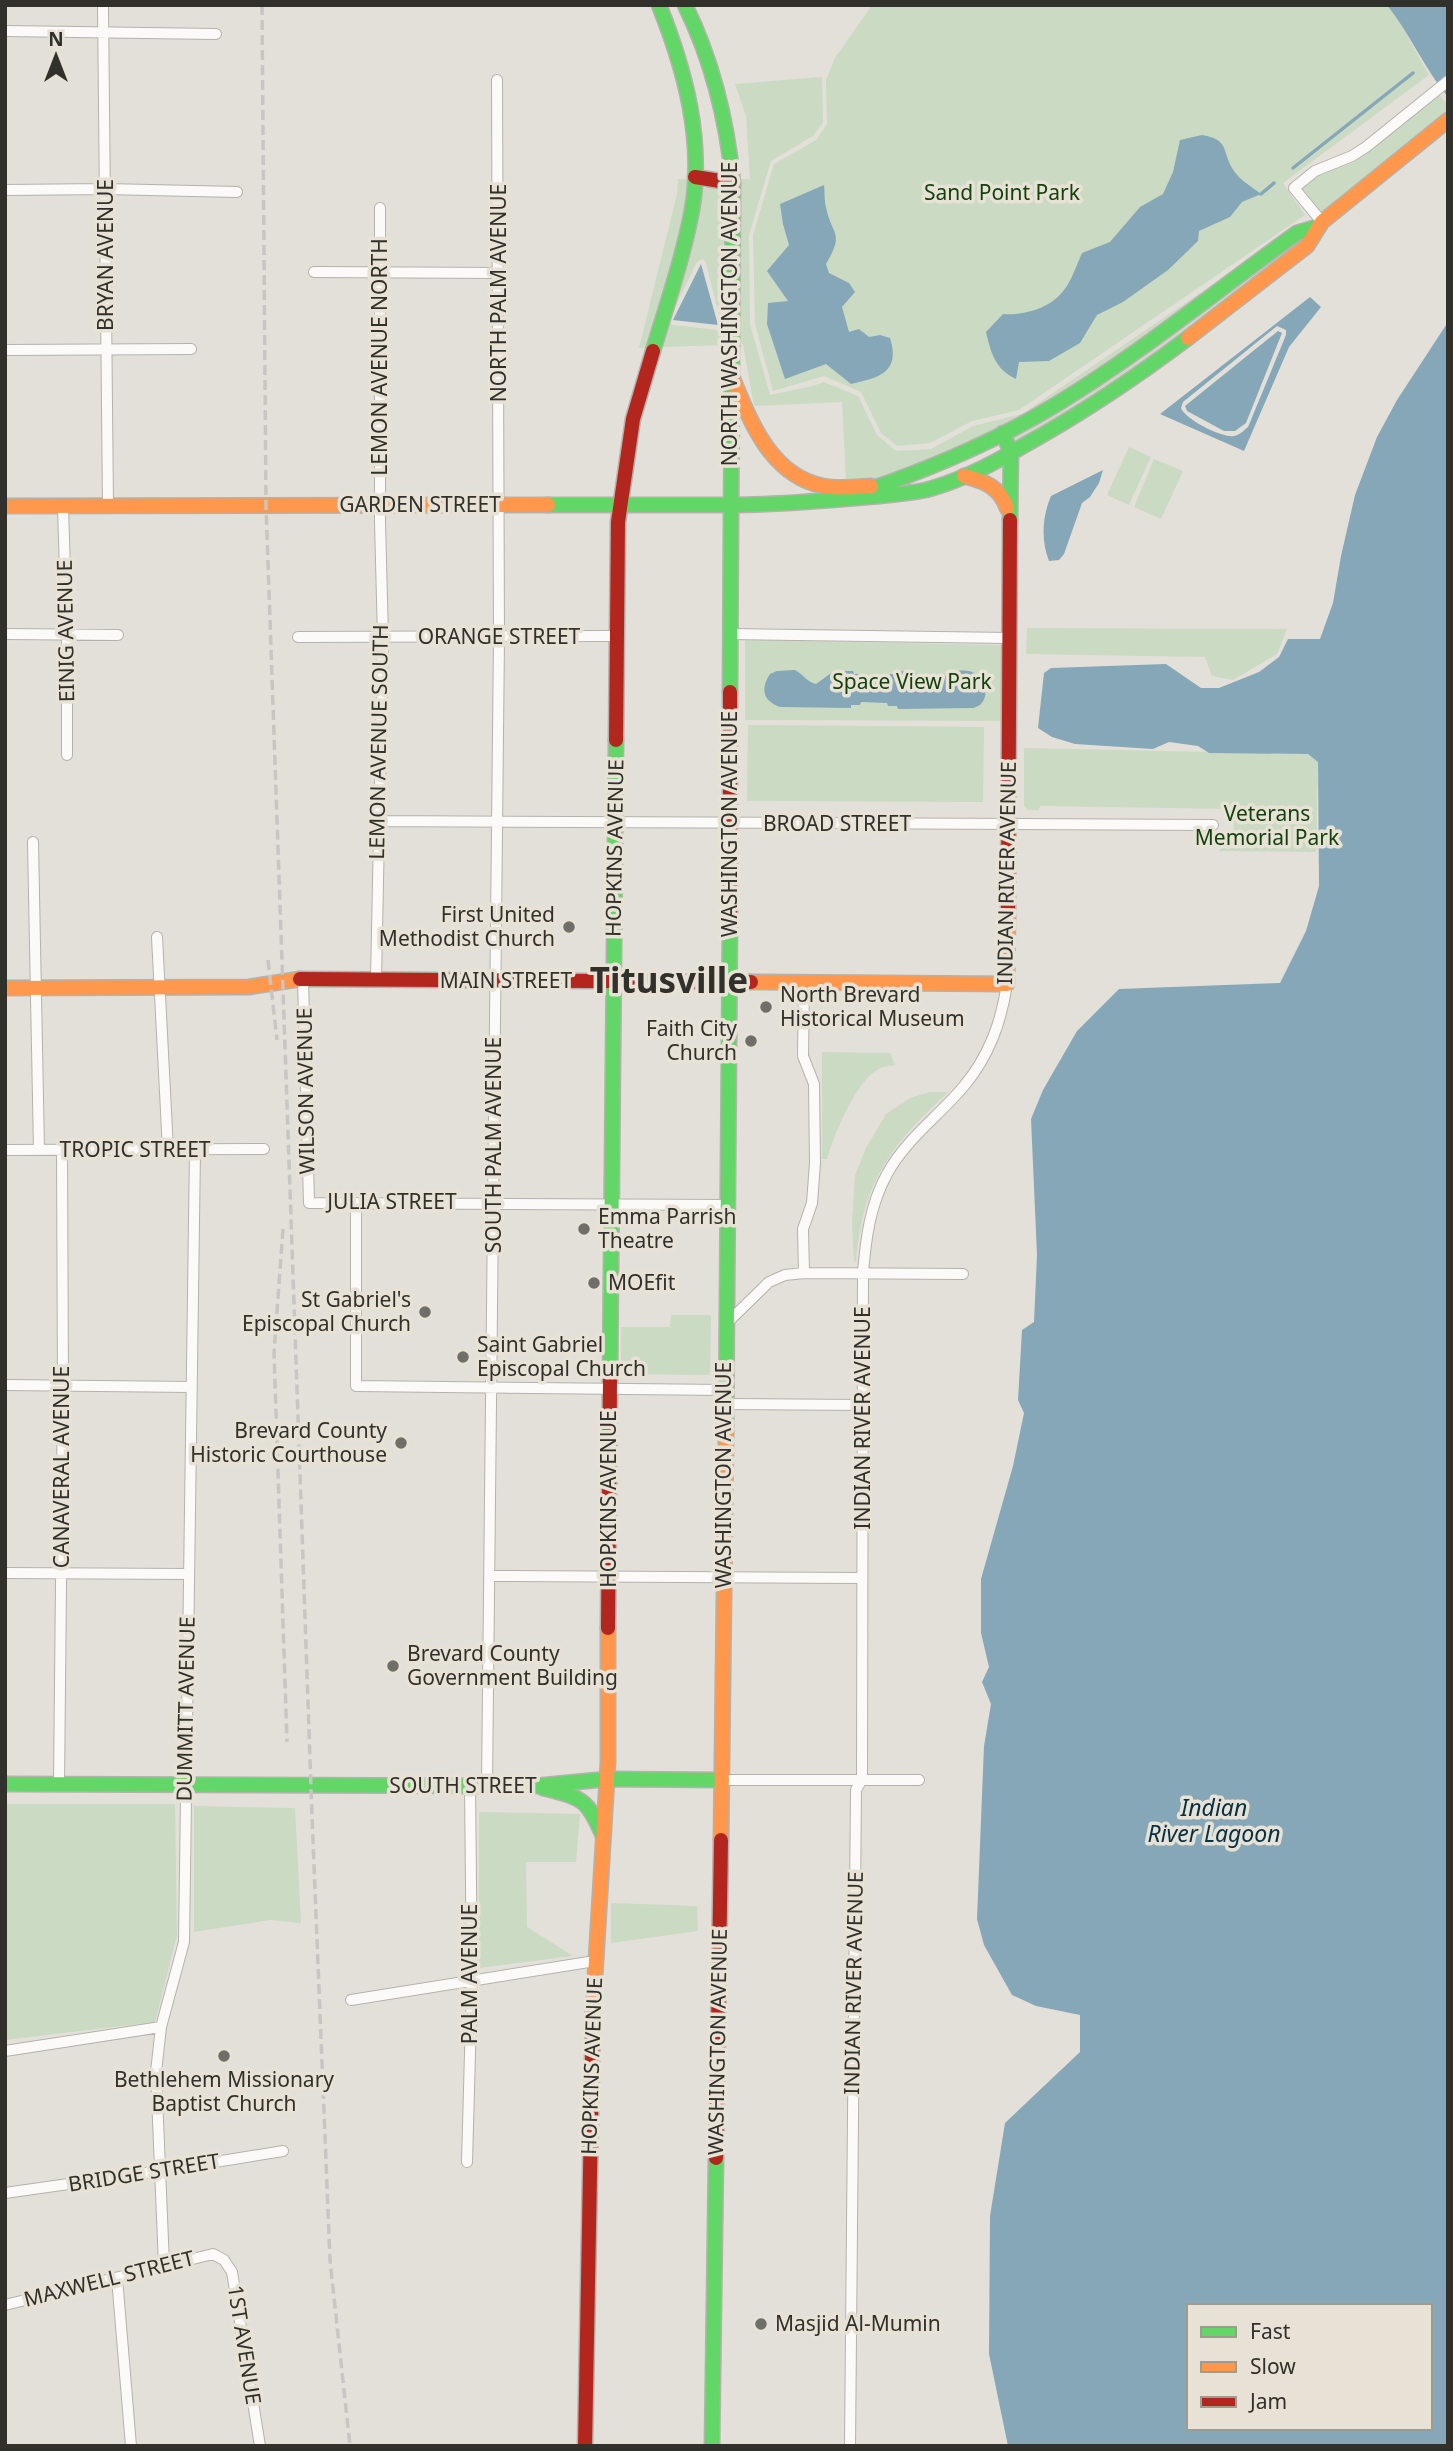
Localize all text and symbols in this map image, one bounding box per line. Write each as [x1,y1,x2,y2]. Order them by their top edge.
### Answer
north arrow [21,21,91,91]
text: N [48,26,64,52]
street label: NORTH WASHINGTON AVENUE [715,162,743,466]
park label: Sand Point Park [924,178,1081,206]
street label: BRYAN AVENUE [91,179,119,331]
street label: NORTH PALM AVENUE [484,184,512,402]
street label: LEMON AVENUE NORTH [365,238,393,476]
street label: GARDEN STREET [339,490,501,518]
street label: EINIG AVENUE [50,560,80,702]
street label: ORANGE STREET [418,622,581,650]
street label: LEMON AVENUE SOUTH [362,624,394,860]
park label: Space View Park [832,667,992,695]
street label: WASHINGTON AVENUE [715,711,743,937]
street label: HOPKINS AVENUE [598,759,630,937]
street label: INDIAN RIVER AVENUE [990,761,1022,985]
park label: Veterans Memorial Park [1195,799,1340,851]
street label: BROAD STREET [763,809,911,837]
place label: First United Methodist Church [379,900,555,952]
marker: First United Methodist Church [561,919,577,935]
district label: Titusville [590,956,748,1003]
street label: MAIN STREET [440,966,572,994]
place label: North Brevard Historical Museum [780,980,965,1032]
marker: North Brevard Historical Museum [758,999,774,1015]
street label: WILSON AVENUE [290,1007,320,1175]
place label: Faith City Church [646,1014,737,1066]
marker: Faith City Church [743,1033,759,1049]
street label: SOUTH PALM AVENUE [479,1037,507,1253]
street label: TROPIC STREET [60,1135,211,1163]
street label: JULIA STREET [325,1187,457,1215]
place label: Emma Parrish Theatre [598,1202,736,1254]
marker: Emma Parrish Theatre [576,1221,592,1237]
place label: MOEfit [608,1268,676,1296]
marker: MOEfit [586,1275,602,1291]
place label: St Gabriel's Episcopal Church [242,1285,411,1337]
marker: St Gabriel's Episcopal Church [417,1304,433,1320]
street label: INDIAN RIVER AVENUE [848,1306,876,1530]
place label: Saint Gabriel Episcopal Church [477,1330,646,1382]
marker: Saint Gabriel Episcopal Church [455,1349,471,1365]
street label: WASHINGTON AVENUE [709,1362,737,1588]
street label: CANAVERAL AVENUE [47,1366,75,1568]
street label: HOPKINS AVENUE [594,1410,622,1588]
place label: Brevard County Historic Courthouse [190,1416,387,1468]
marker: Brevard County Historic Courthouse [393,1435,409,1451]
street label: DUMMITT AVENUE [169,1616,201,1802]
place label: Brevard County Government Building [407,1639,618,1691]
marker: Brevard County Government Building [385,1658,401,1674]
street label: SOUTH STREET [389,1771,537,1799]
water label: Indian River Lagoon [1147,1791,1281,1849]
street label: INDIAN RIVER AVENUE [837,1871,869,2095]
street label: PALM AVENUE [455,1904,483,2044]
street label: WASHINGTON AVENUE [701,1929,733,2155]
street label: HOPKINS AVENUE [574,1977,608,2155]
marker: Bethlehem Missionary Baptist Church [216,2048,232,2064]
place label: Bethlehem Missionary Baptist Church [114,2065,334,2117]
street label: BRIDGE STREET [66,2146,222,2198]
street label: MAXWELL STREET [21,2243,197,2313]
street label: 1ST AVENUE [222,2283,268,2407]
legend [1187,2304,1432,2430]
place label: Masjid Al-Mumin [775,2309,941,2337]
marker: Masjid Al-Mumin [753,2316,769,2332]
text: Fast [1250,2317,1291,2345]
text: Slow [1250,2352,1296,2380]
text: Jam [1248,2387,1287,2415]

